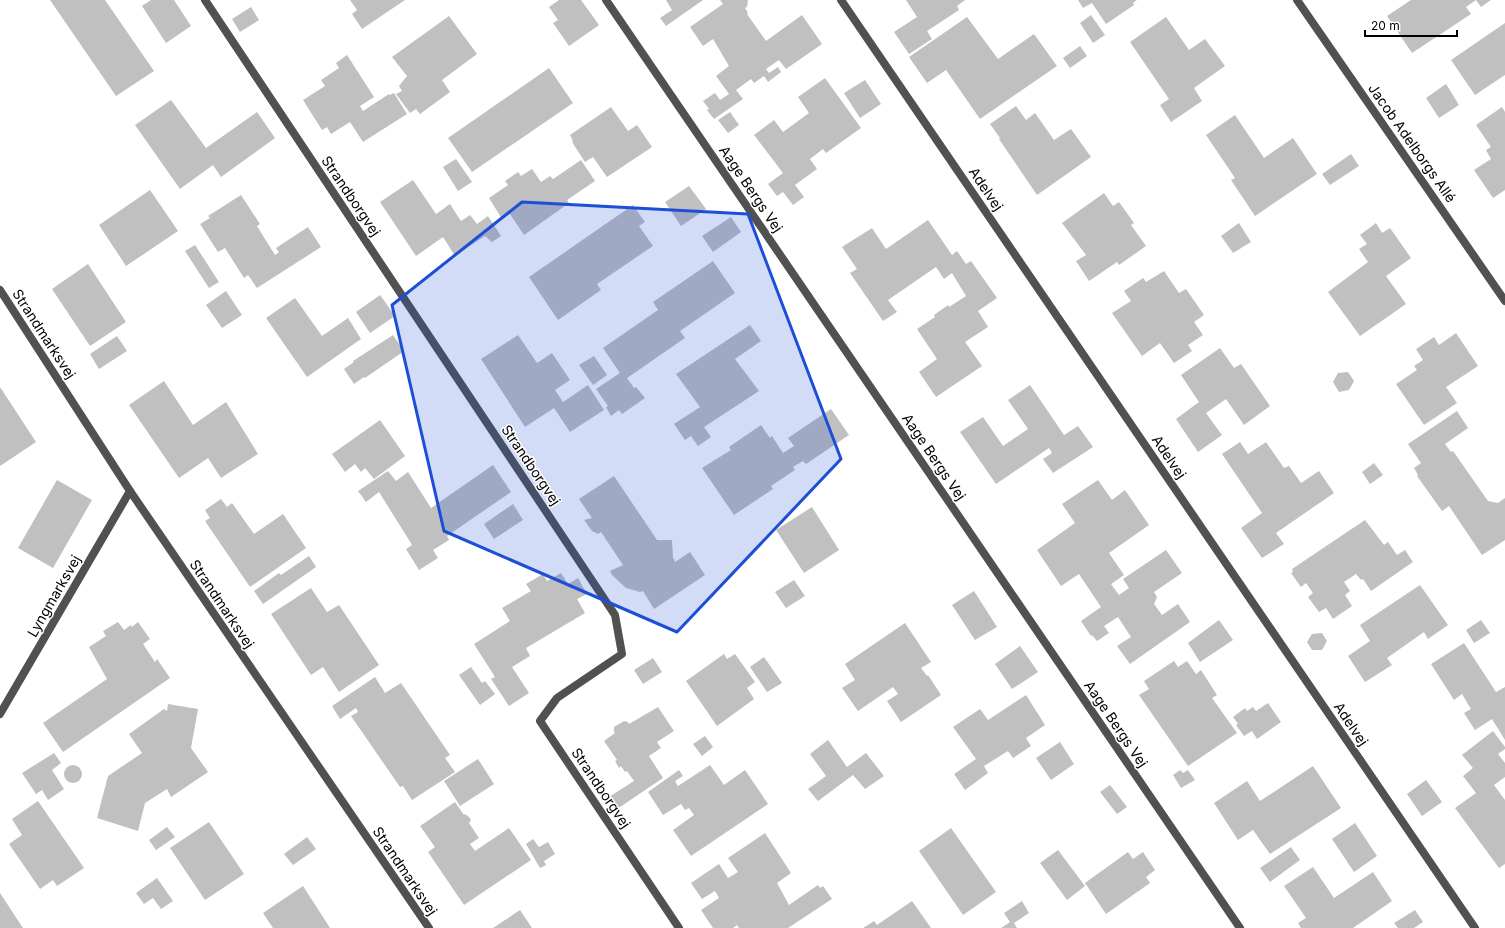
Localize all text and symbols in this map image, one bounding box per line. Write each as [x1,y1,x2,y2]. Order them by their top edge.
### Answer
scale bar [1365,12,1457,38]
text: 20 m [1371,18,1400,33]
street label: Jacob Adelborgs Allé [1365,80,1460,205]
street label: Aage Bergs Vej [716,142,787,235]
street label: Strandborgvej [318,152,385,239]
street label: Adelvej [966,164,1007,214]
street label: Strandmarksvej [9,286,80,382]
street label: Aage Bergs Vej [899,410,970,503]
street label: Strandborgvej [498,421,565,508]
street label: Adelvej [1149,432,1190,482]
street label: Lyngmarksvej [23,552,84,640]
street label: Strandmarksvej [186,556,258,651]
street label: Aage Bergs Vej [1081,677,1152,770]
street label: Adelvej [1331,699,1372,749]
street label: Strandborgvej [568,744,635,831]
street label: Strandmarksvej [369,823,441,918]

